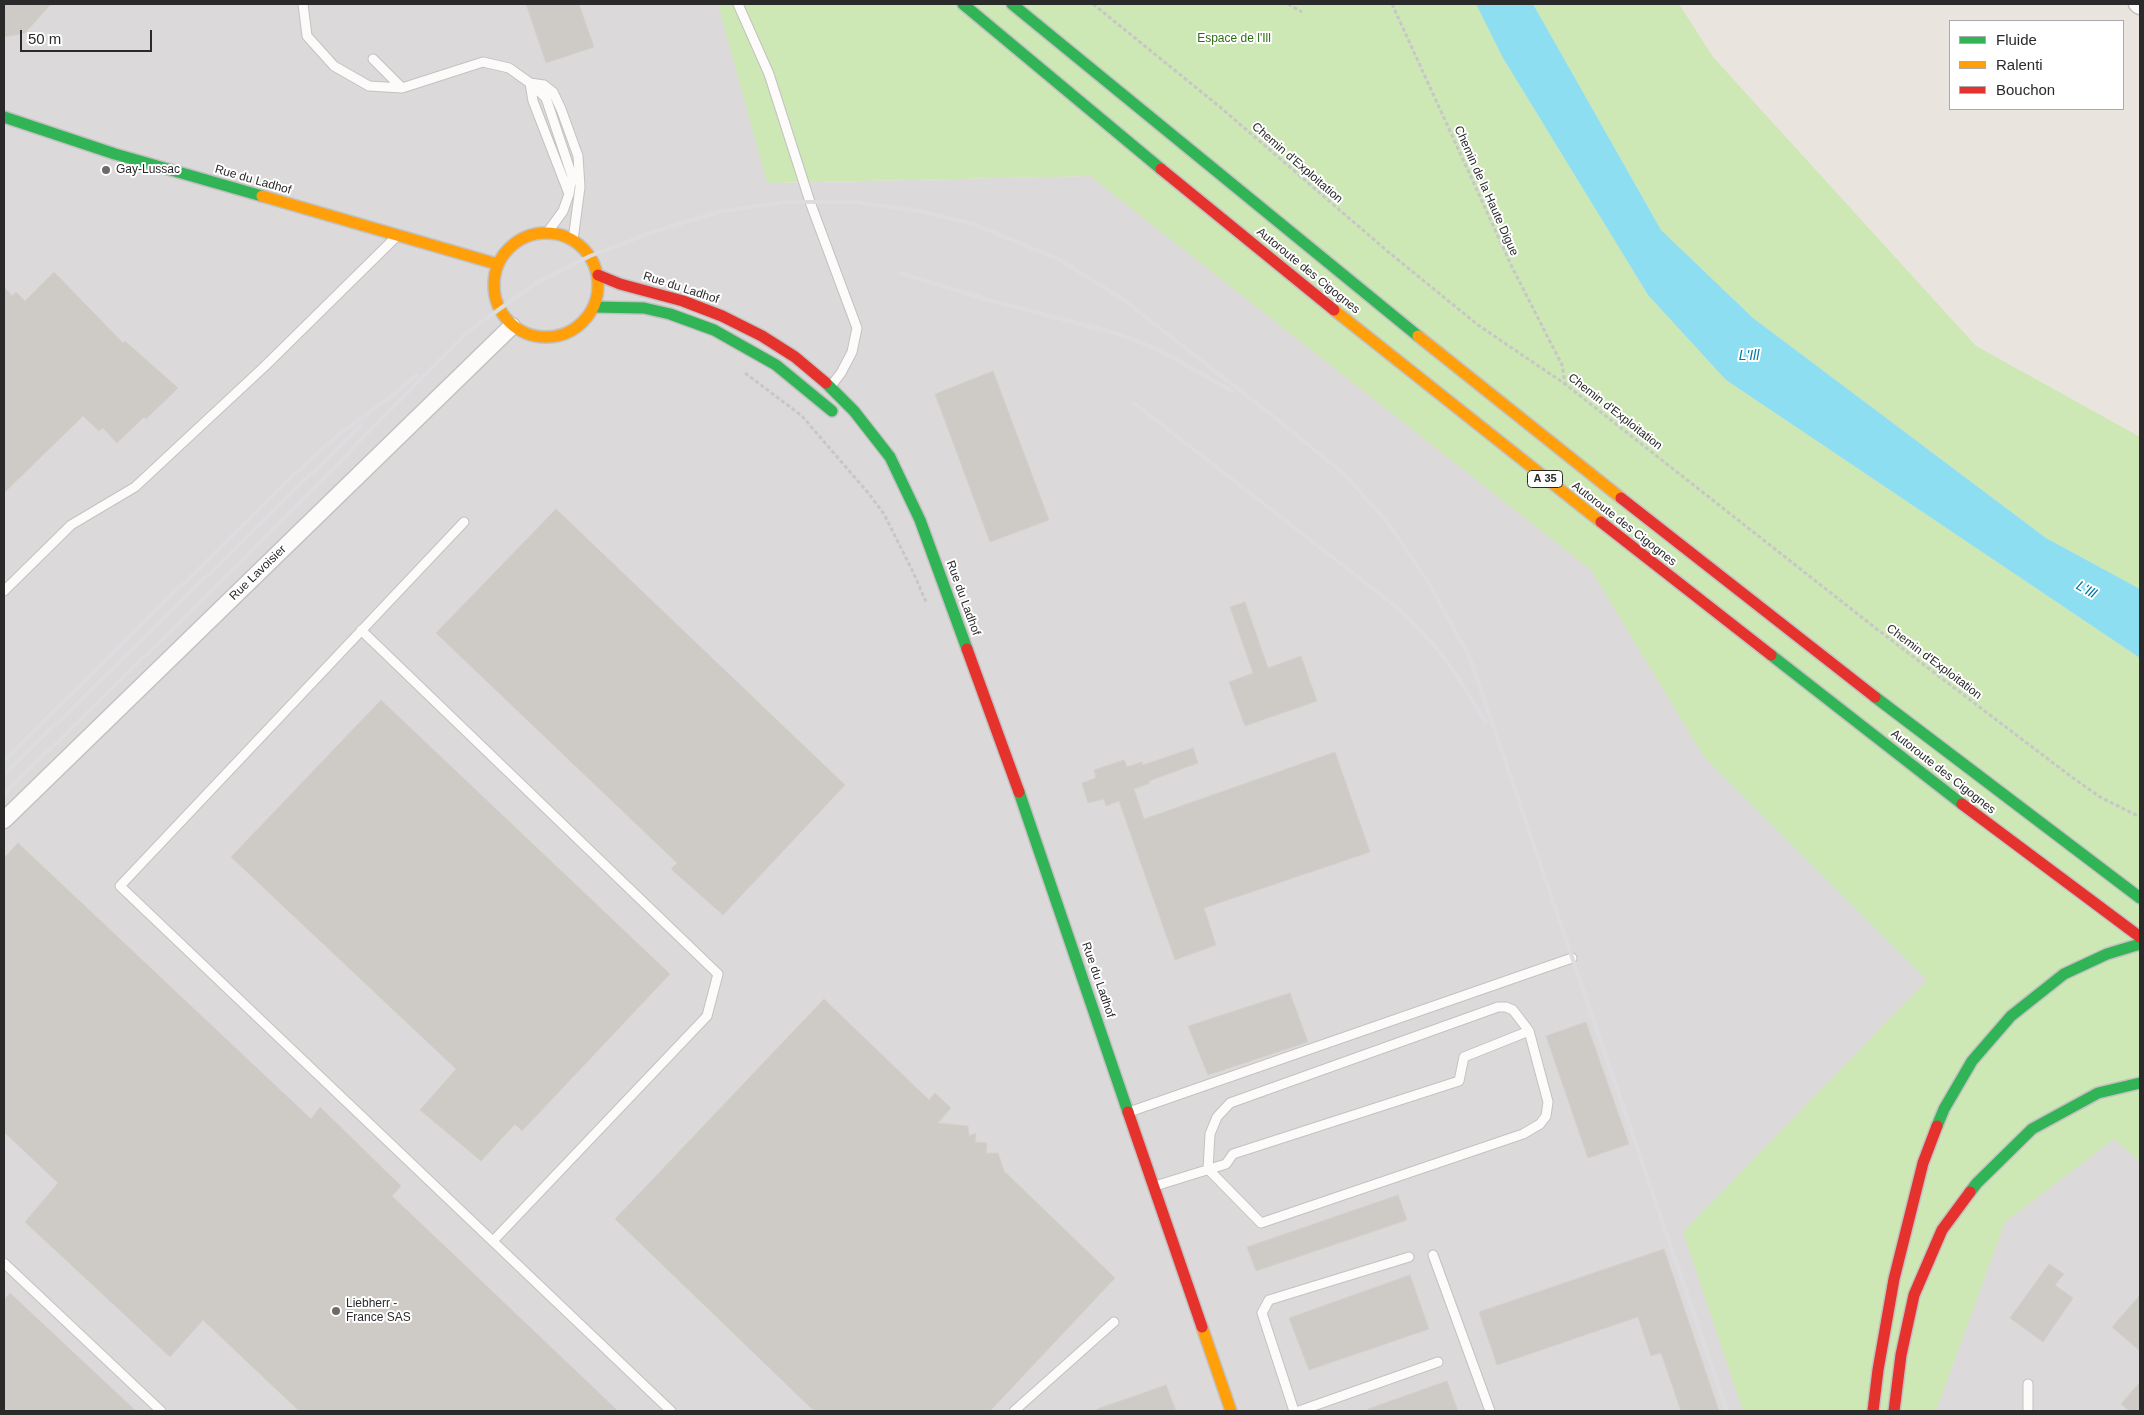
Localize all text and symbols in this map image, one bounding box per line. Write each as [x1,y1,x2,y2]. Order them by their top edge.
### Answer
scale bar [22,20,155,52]
legend [1949,20,2124,110]
text: 50 m [28,30,61,47]
text: Fluide [1996,31,2037,48]
park label: Espace de l'Ill [1197,32,1271,46]
text: Ralenti [1996,56,2043,73]
text: Bouchon [1996,81,2055,98]
street label: Chemin d'Exploitation [1249,120,1345,206]
street label: Chemin de la Haute Digue [1451,124,1521,258]
street label: Rue du Ladhof [213,162,293,198]
place label: Gay-Lussac [116,163,180,177]
marker: Gay-Lussac [100,164,112,176]
street label: Autoroute des Cigognes [1253,225,1363,317]
street label: Rue du Ladhof [641,269,721,307]
water label: L'Ill [1739,348,1759,364]
street label: Chemin d'Exploitation [1565,371,1665,453]
road number: A 35 [1528,470,1562,488]
street label: Autoroute des Cigognes [1569,479,1679,569]
street label: Rue Lavoisier [227,542,289,604]
street label: Rue du Ladhof [943,559,983,637]
water label: L'Ill [2073,578,2099,602]
street label: Chemin d'Exploitation [1883,621,1985,703]
street label: Autoroute des Cigognes [1888,727,1998,817]
street label: Rue du Ladhof [1078,940,1118,1020]
place label: Liebherr - France SAS [346,1297,411,1325]
marker: Liebherr - France SAS [330,1305,342,1317]

